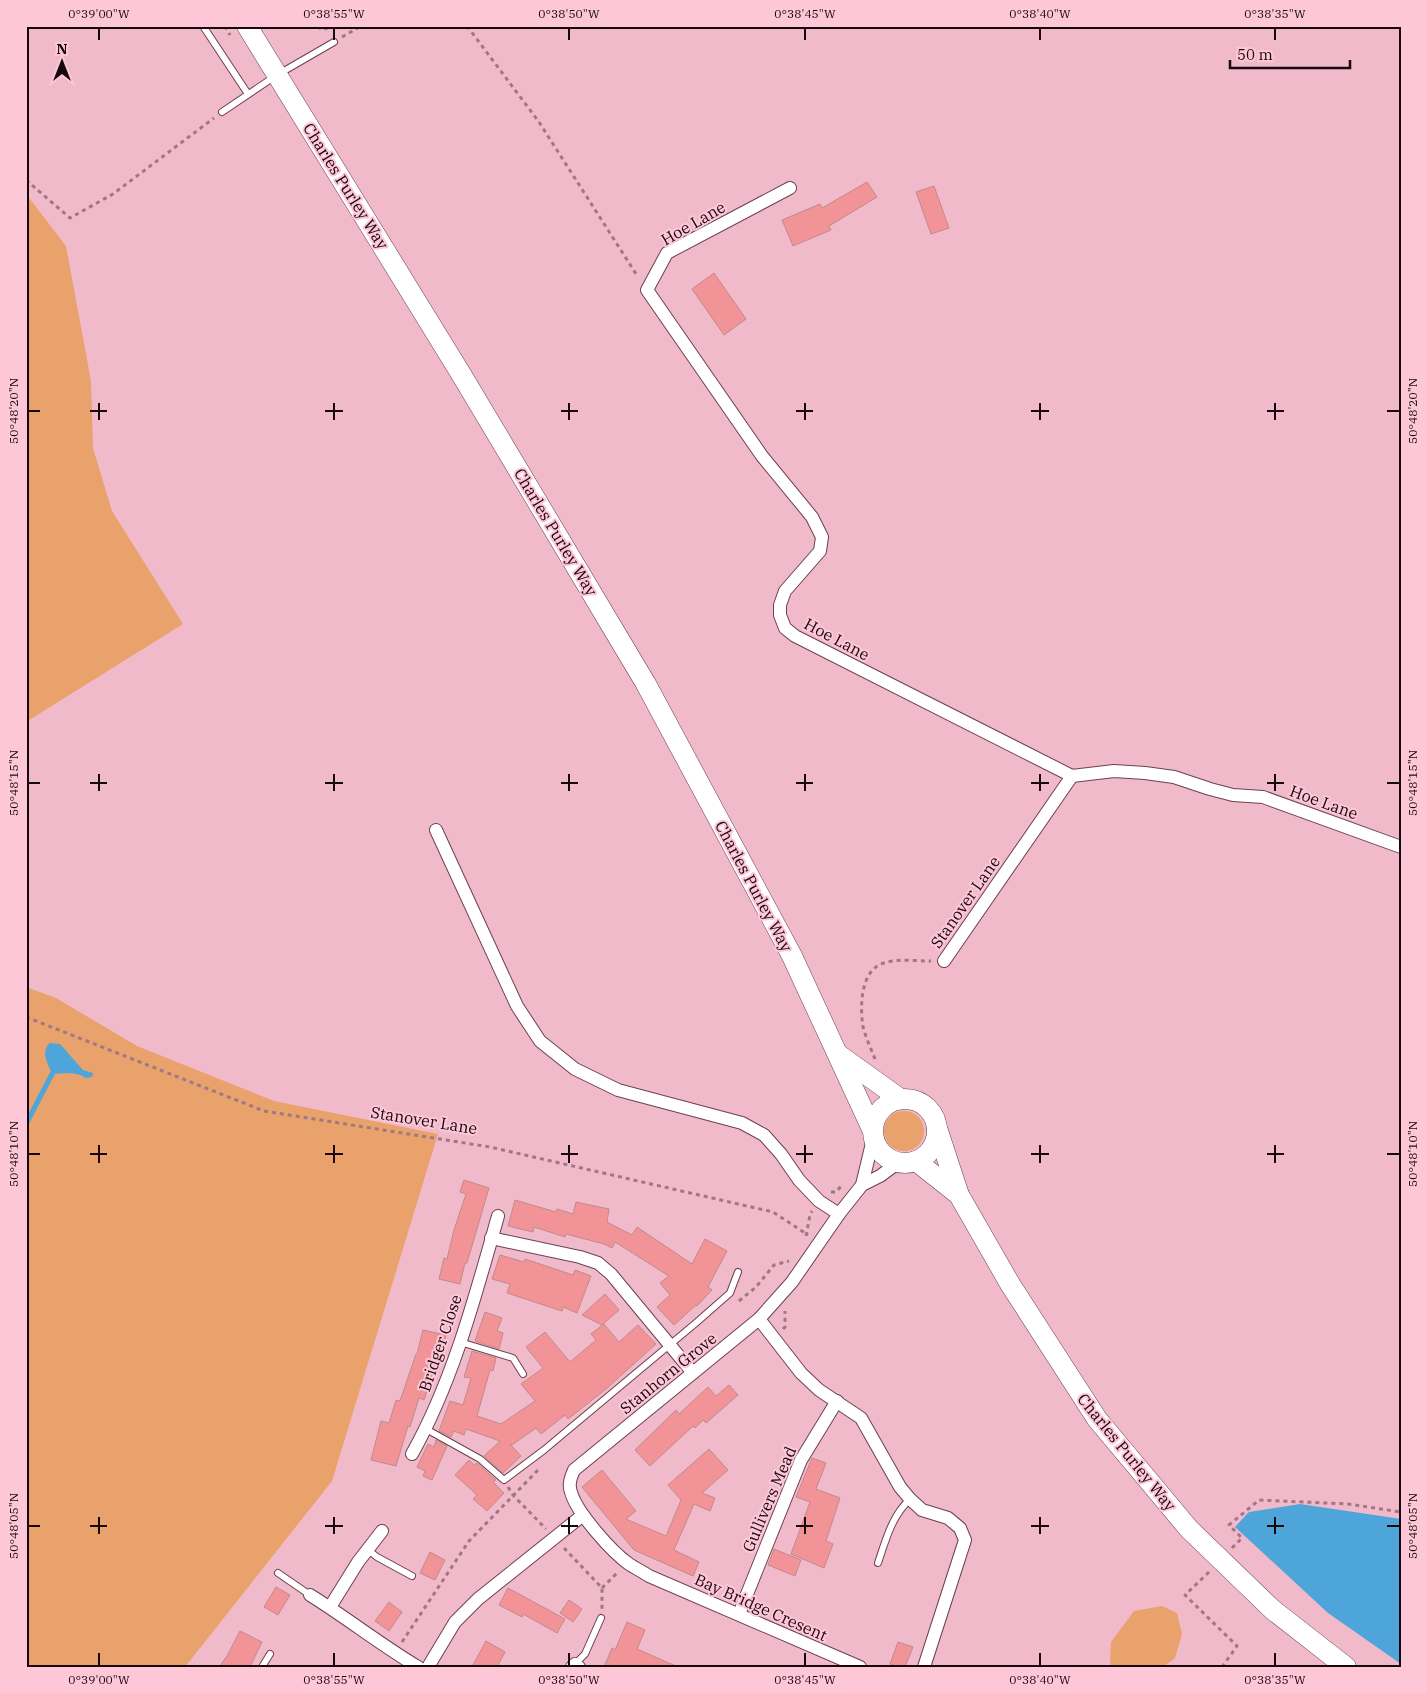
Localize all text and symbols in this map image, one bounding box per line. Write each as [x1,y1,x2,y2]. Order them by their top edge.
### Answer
text: 0°39'00"W [68,6,130,21]
text: 0°38'55"W [303,6,365,21]
text: 0°38'50"W [538,6,600,21]
text: 0°38'45"W [774,6,836,21]
text: 0°38'40"W [1009,6,1071,21]
text: 0°38'35"W [1244,6,1306,21]
north arrow [38,38,88,88]
scale bar [1230,38,1350,70]
text: N [56,40,68,58]
text: 50 m [1237,45,1273,64]
street label: Charles Purley Way [299,119,393,253]
street label: Hoe Lane [657,197,729,249]
text: 50°48'20"N [6,378,21,444]
text: 50°48'20"N [1405,378,1420,444]
street label: Charles Purley Way [510,465,602,600]
street label: Hoe Lane [801,613,873,665]
text: 50°48'15"N [6,750,21,816]
text: 50°48'15"N [1405,750,1420,816]
street label: Hoe Lane [1287,780,1361,824]
street label: Charles Purley Way [711,817,797,955]
street label: Stanover Lane [926,852,1004,952]
street label: Stanover Lane [369,1102,479,1138]
text: 50°48'10"N [6,1121,21,1187]
text: 50°48'10"N [1405,1121,1420,1187]
street label: Bridger Close [414,1292,466,1394]
street label: Stanhorn Grove [616,1328,720,1418]
street label: Charles Purley Way [1074,1389,1181,1515]
street label: Gullivers Mead [738,1443,800,1555]
text: 50°48'05"N [6,1493,21,1559]
text: 50°48'05"N [1405,1493,1420,1559]
street label: Bay Bridge Cresent [692,1569,831,1645]
text: 0°39'00"W [68,1672,130,1687]
text: 0°38'55"W [303,1672,365,1687]
text: 0°38'50"W [538,1672,600,1687]
text: 0°38'45"W [774,1672,836,1687]
text: 0°38'40"W [1009,1672,1071,1687]
text: 0°38'35"W [1244,1672,1306,1687]

